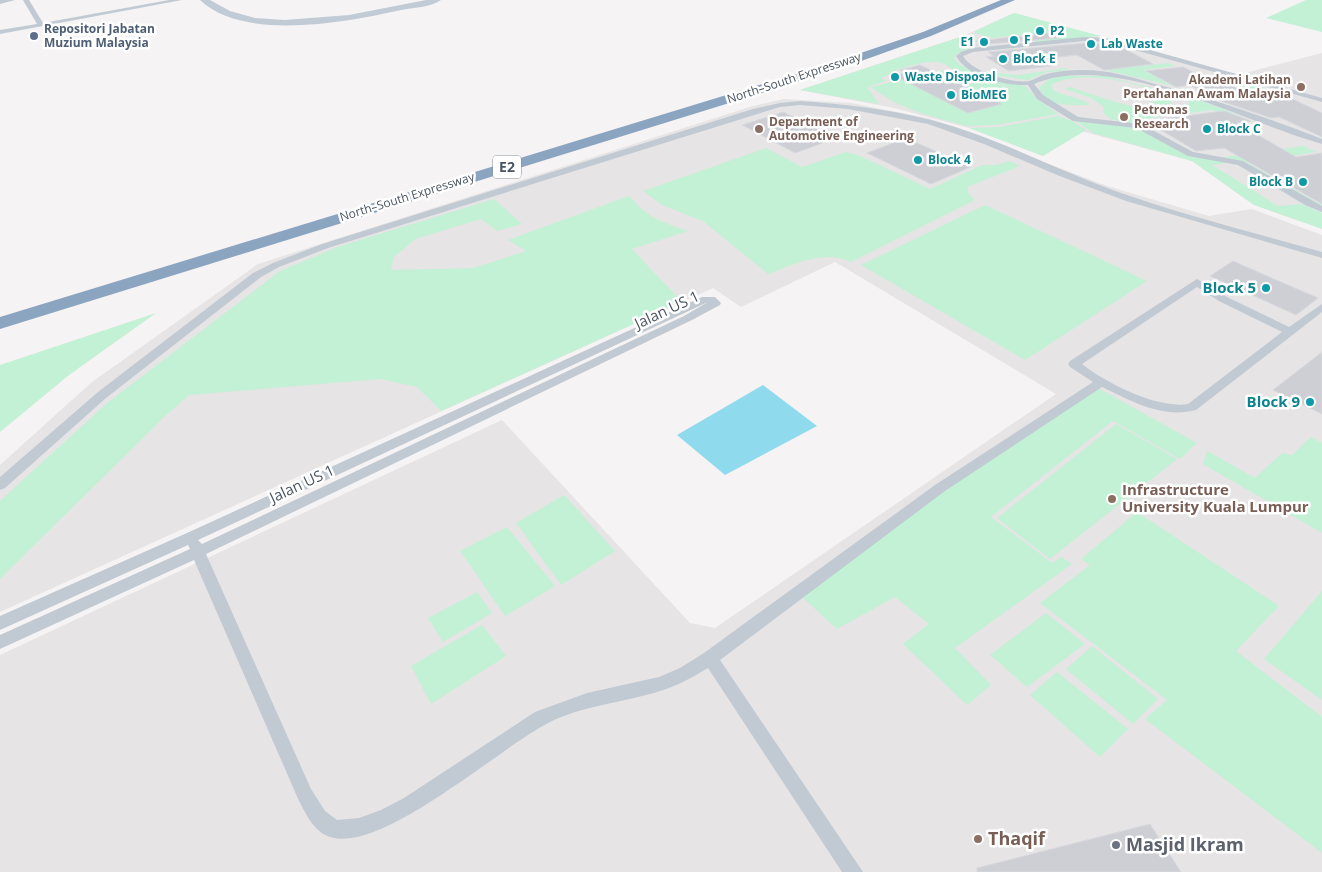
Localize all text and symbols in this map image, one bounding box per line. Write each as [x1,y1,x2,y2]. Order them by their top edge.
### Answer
place label: Repositori Jabatan Muzium Malaysia [44,20,155,51]
place label: P2 [1050,22,1065,39]
marker: P2 [1034,25,1046,37]
marker: Repositori Jabatan Muzium Malaysia [28,30,40,42]
place label: F [1024,31,1031,48]
place label: E1 [960,33,974,50]
marker: F [1008,34,1020,46]
place label: Lab Waste [1101,35,1163,52]
marker: E1 [978,36,990,48]
marker: Lab Waste [1085,38,1097,50]
street label: North–South Expressway [725,47,864,107]
place label: Block E [1013,50,1056,67]
marker: Block E [997,53,1009,65]
place label: Waste Disposal [905,68,996,85]
marker: Waste Disposal [889,71,901,83]
place label: Akademi Latihan Pertahanan Awam Malaysia [1123,71,1291,102]
marker: Akademi Latihan Pertahanan Awam Malaysia [1295,81,1307,93]
place label: BioMEG [961,86,1007,103]
marker: BioMEG [945,89,957,101]
place label: Petronas Research [1134,101,1189,132]
marker: Petronas Research [1118,111,1130,123]
place label: Department of Automotive Engineering [769,113,914,144]
place label: Block C [1217,120,1261,137]
marker: Department of Automotive Engineering [753,123,765,135]
marker: Block C [1201,123,1213,135]
place label: Block 4 [928,151,971,168]
marker: Block 4 [912,154,924,166]
road number: E2 [493,156,521,178]
street label: North–South Expressway [337,168,477,225]
place label: Block B [1249,173,1293,190]
marker: Block B [1297,176,1309,188]
place label: Block 5 [1203,277,1256,297]
marker: Block 5 [1260,282,1272,294]
street label: Jalan US 1 [629,285,702,334]
place label: Block 9 [1247,391,1300,411]
marker: Block 9 [1304,396,1316,408]
street label: Jalan US 1 [264,459,337,508]
place label: Infrastructure University Kuala Lumpur [1122,479,1309,516]
marker: Infrastructure University Kuala Lumpur [1106,493,1118,505]
place label: Thaqif [988,826,1046,850]
place label: Masjid Ikram [1126,832,1244,856]
marker: Thaqif [972,833,984,845]
marker: Masjid Ikram [1110,839,1122,851]

